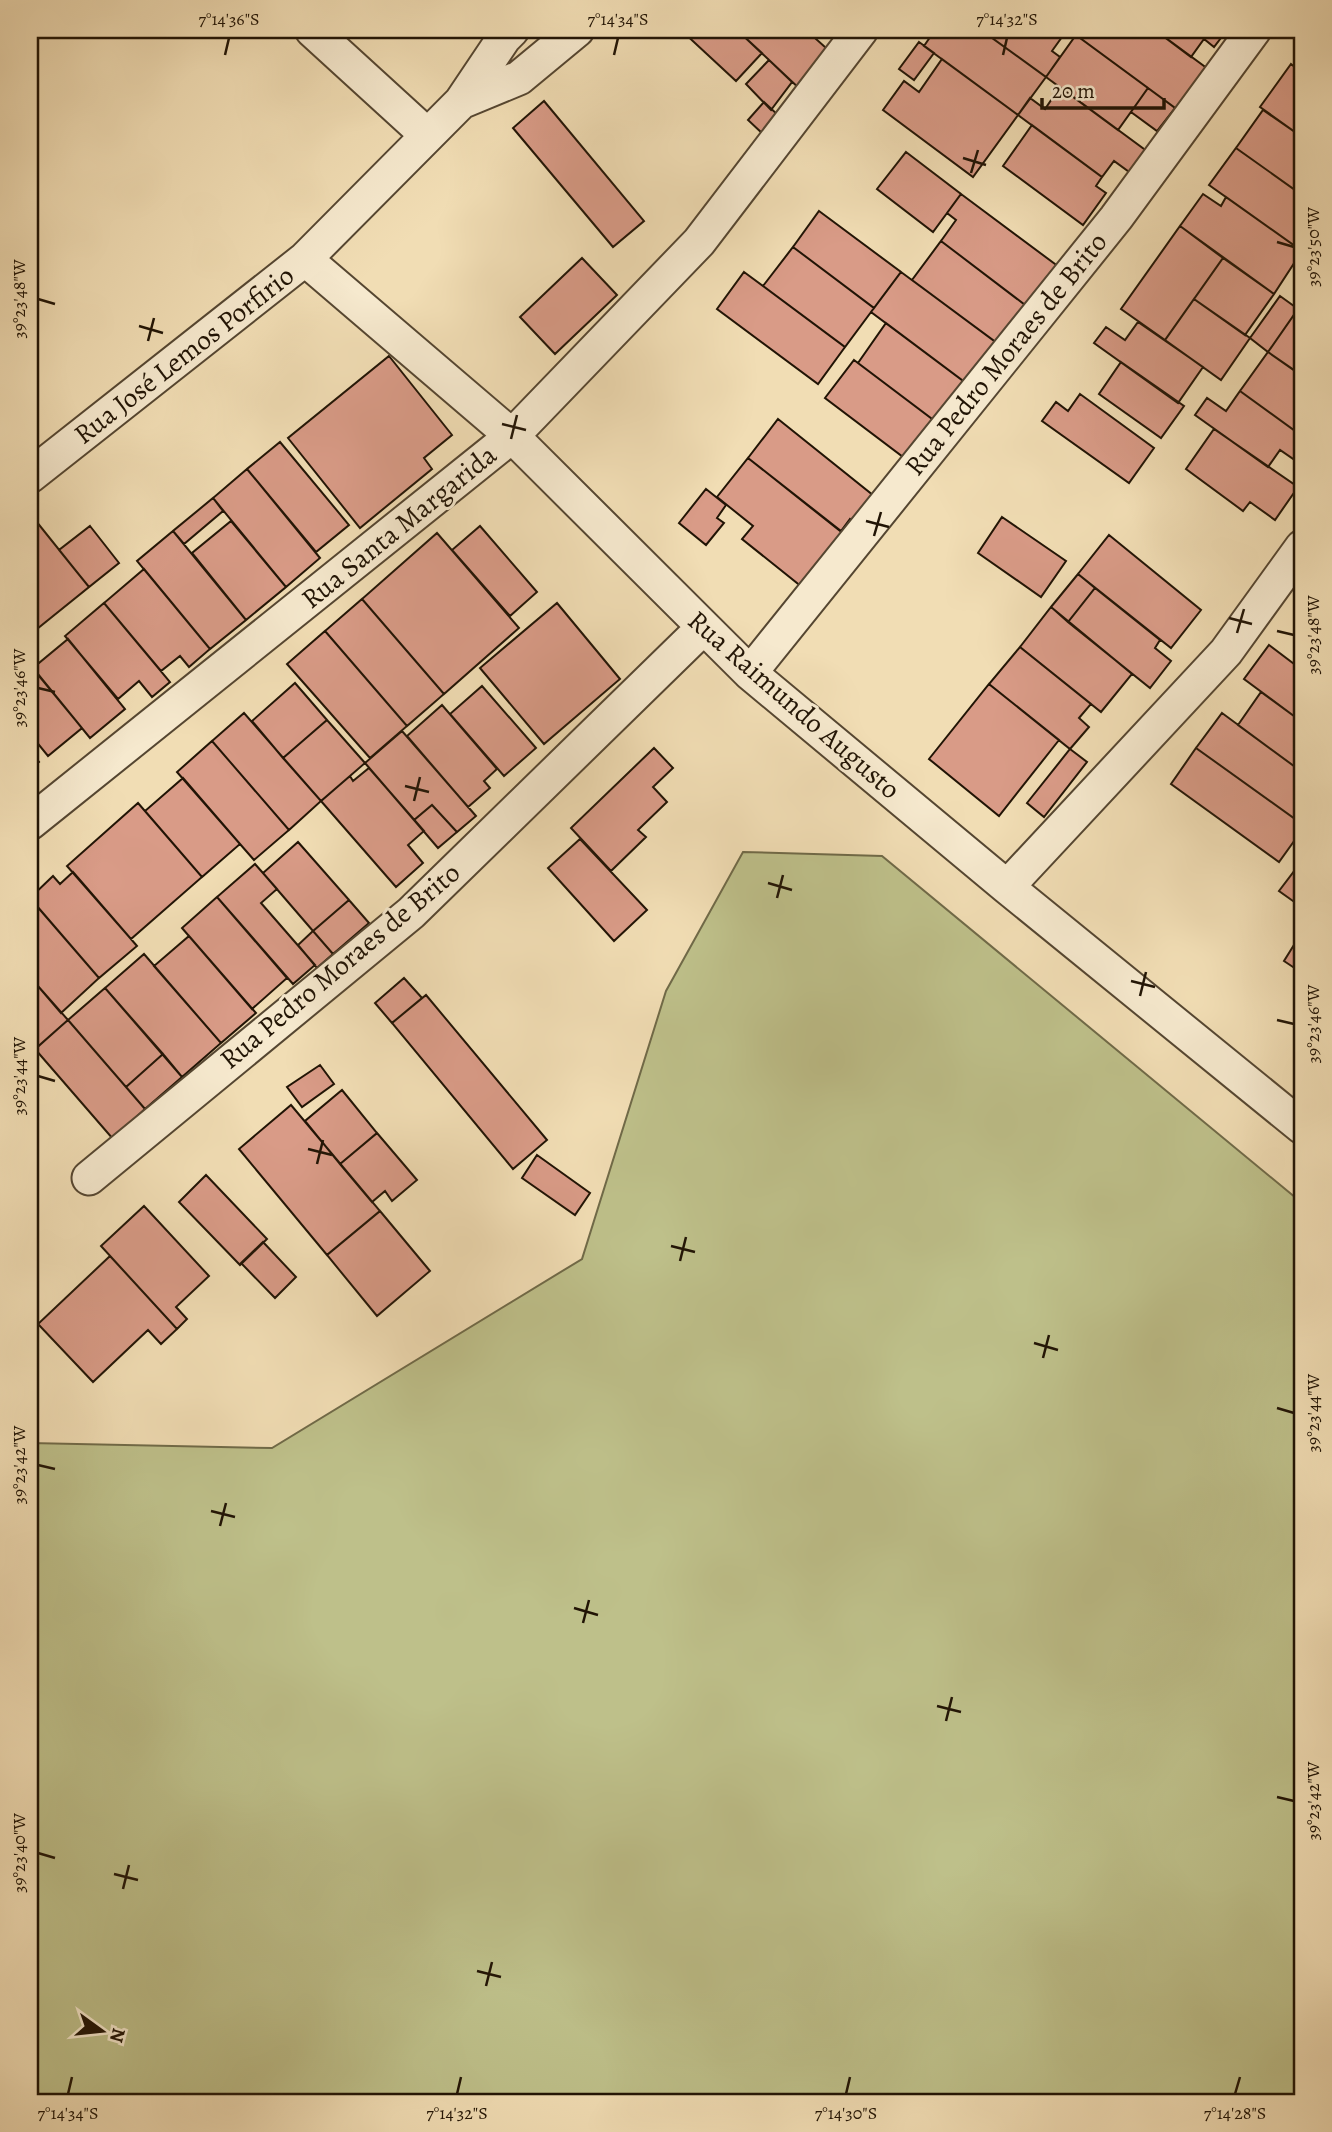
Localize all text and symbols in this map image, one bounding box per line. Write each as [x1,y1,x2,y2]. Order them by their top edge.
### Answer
text: 7°14'36"S [198,7,260,31]
text: 7°14'34"S [587,7,649,31]
text: 7°14'32"S [976,7,1038,31]
scale bar [1042,66,1164,110]
text: 20 m [1052,77,1095,105]
text: 39°23'50"W [1301,207,1325,287]
street label: Rua Pedro Moraes de Brito [896,224,1116,484]
street label: Rua José Lemos Porfirio [66,257,302,453]
text: 39°23'48"W [7,259,31,339]
street label: Rua Santa Margarida [293,436,505,618]
text: 39°23'48"W [1301,595,1325,675]
street label: Rua Raimundo Augusto [680,602,908,808]
text: 39°23'46"W [7,648,31,727]
street label: Rua Pedro Moraes de Brito [212,854,468,1078]
text: 39°23'46"W [1301,984,1325,1063]
text: 39°23'44"W [7,1036,31,1115]
text: 39°23'44"W [1301,1373,1325,1452]
text: 39°23'42"W [7,1425,31,1505]
text: 39°23'42"W [1301,1761,1325,1841]
text: 39°23'40"W [7,1813,31,1893]
north arrow [66,1996,136,2066]
text: N [103,2025,132,2045]
text: 7°14'34"S [37,2101,99,2125]
text: 7°14'32"S [426,2101,488,2125]
text: 7°14'30"S [815,2101,877,2125]
text: 7°14'28"S [1204,2101,1266,2125]

